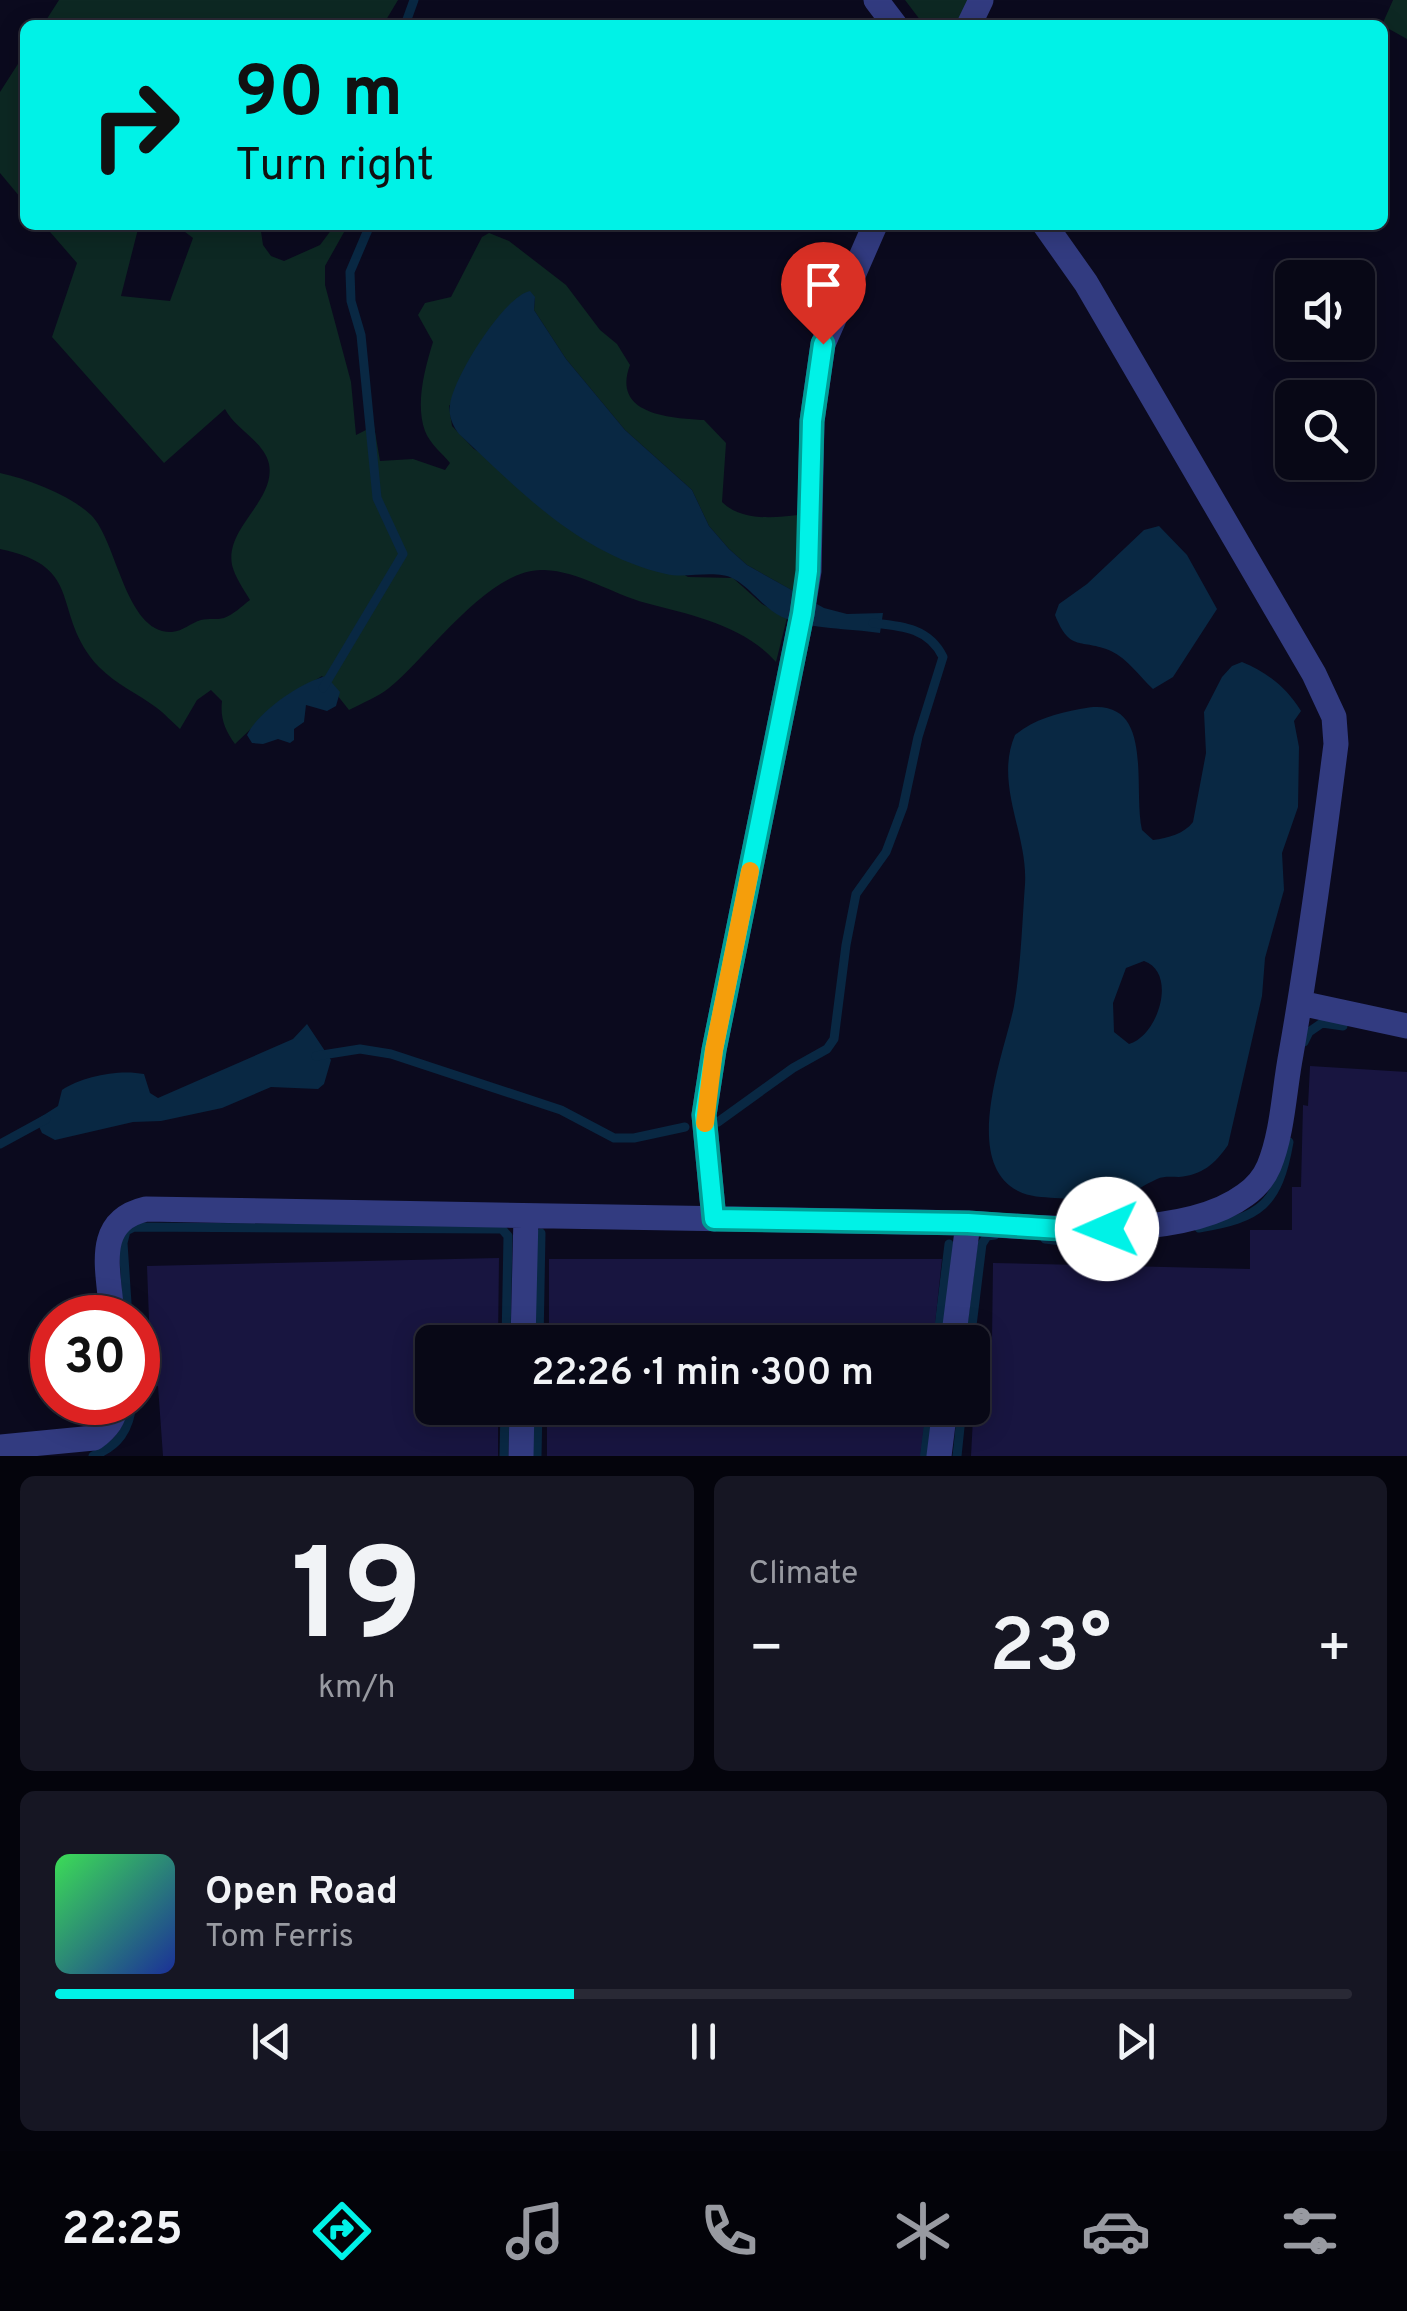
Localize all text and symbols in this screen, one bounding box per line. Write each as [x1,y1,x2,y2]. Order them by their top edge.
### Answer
text: 90 m [235,52,403,141]
icon: right [70,60,200,190]
text: Turn right [235,139,434,196]
pin [781,242,866,345]
icon: arrive [796,257,851,312]
map controls [1275,260,1375,480]
button: sound [1275,260,1375,360]
button: search [1275,380,1375,480]
position arrow [1055,1177,1159,1281]
speed limit sign: 30 [30,1295,160,1425]
text: 22:26 · 1 min · 300 m [531,1350,874,1399]
text: 19 [291,1521,423,1686]
text: Climate [749,1555,858,1595]
text: 23° [989,1603,1111,1698]
text: − [749,1616,784,1686]
text: + [1317,1616,1352,1686]
text: km/h [318,1669,396,1709]
text: Open Road [205,1869,398,1918]
text: Tom Ferris [205,1918,354,1958]
icon: previous [244,2014,299,2069]
icon: pause [676,2014,731,2069]
icon: next [1108,2014,1163,2069]
icon: directions [307,2196,377,2266]
icon: music [500,2196,570,2266]
icon: phone [694,2196,764,2266]
icon: climate [888,2196,958,2266]
icon: car [1081,2196,1151,2266]
icon: filters [1275,2196,1345,2266]
text: 22:25 [62,2203,183,2260]

